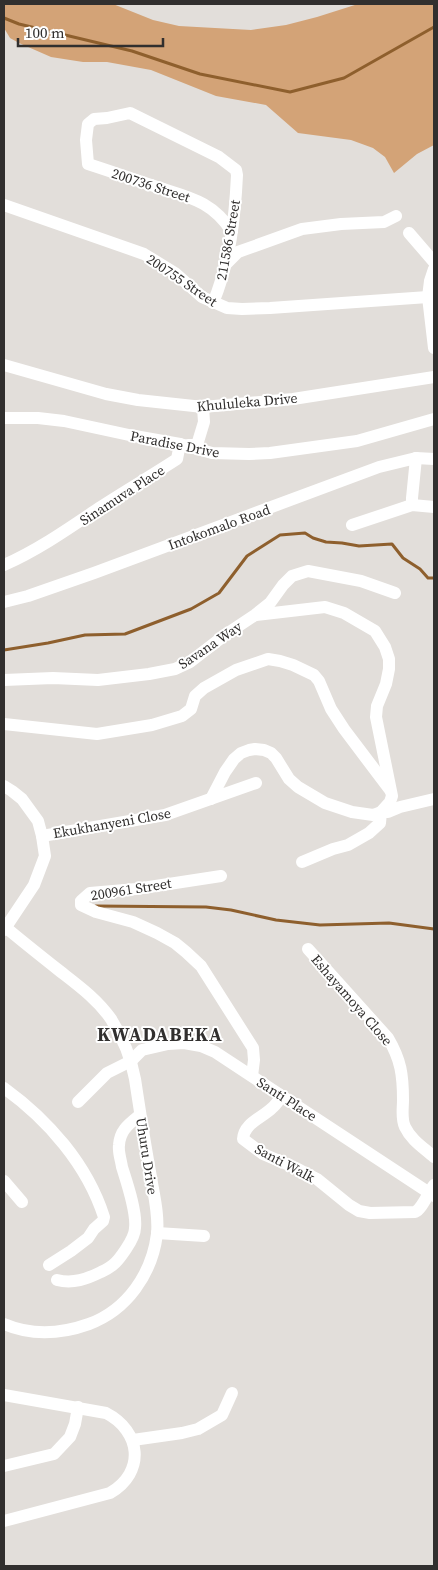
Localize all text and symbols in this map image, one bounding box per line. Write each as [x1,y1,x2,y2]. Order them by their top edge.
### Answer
scale bar [18,15,162,47]
text: 100 m [25,22,65,43]
street label: 200736 Street [109,163,193,207]
street label: 211586 Street [211,198,245,282]
street label: 200755 Street [143,249,222,311]
street label: Khululeka Drive [196,388,298,416]
street label: Paradise Drive [129,426,221,462]
street label: Sinamuva Place [75,460,169,530]
street label: Intokomalo Road [165,499,273,555]
street label: Savana Way [174,616,247,674]
street label: Ekukhanyeni Close [52,803,172,843]
street label: 200961 Street [89,873,173,905]
street label: Eshayamoya Close [307,950,397,1050]
district label: KWADABEKA [97,1021,223,1047]
street label: Santi Place [253,1072,321,1126]
street label: Uhuru Drive [131,1116,163,1196]
street label: Santi Walk [251,1139,319,1187]

